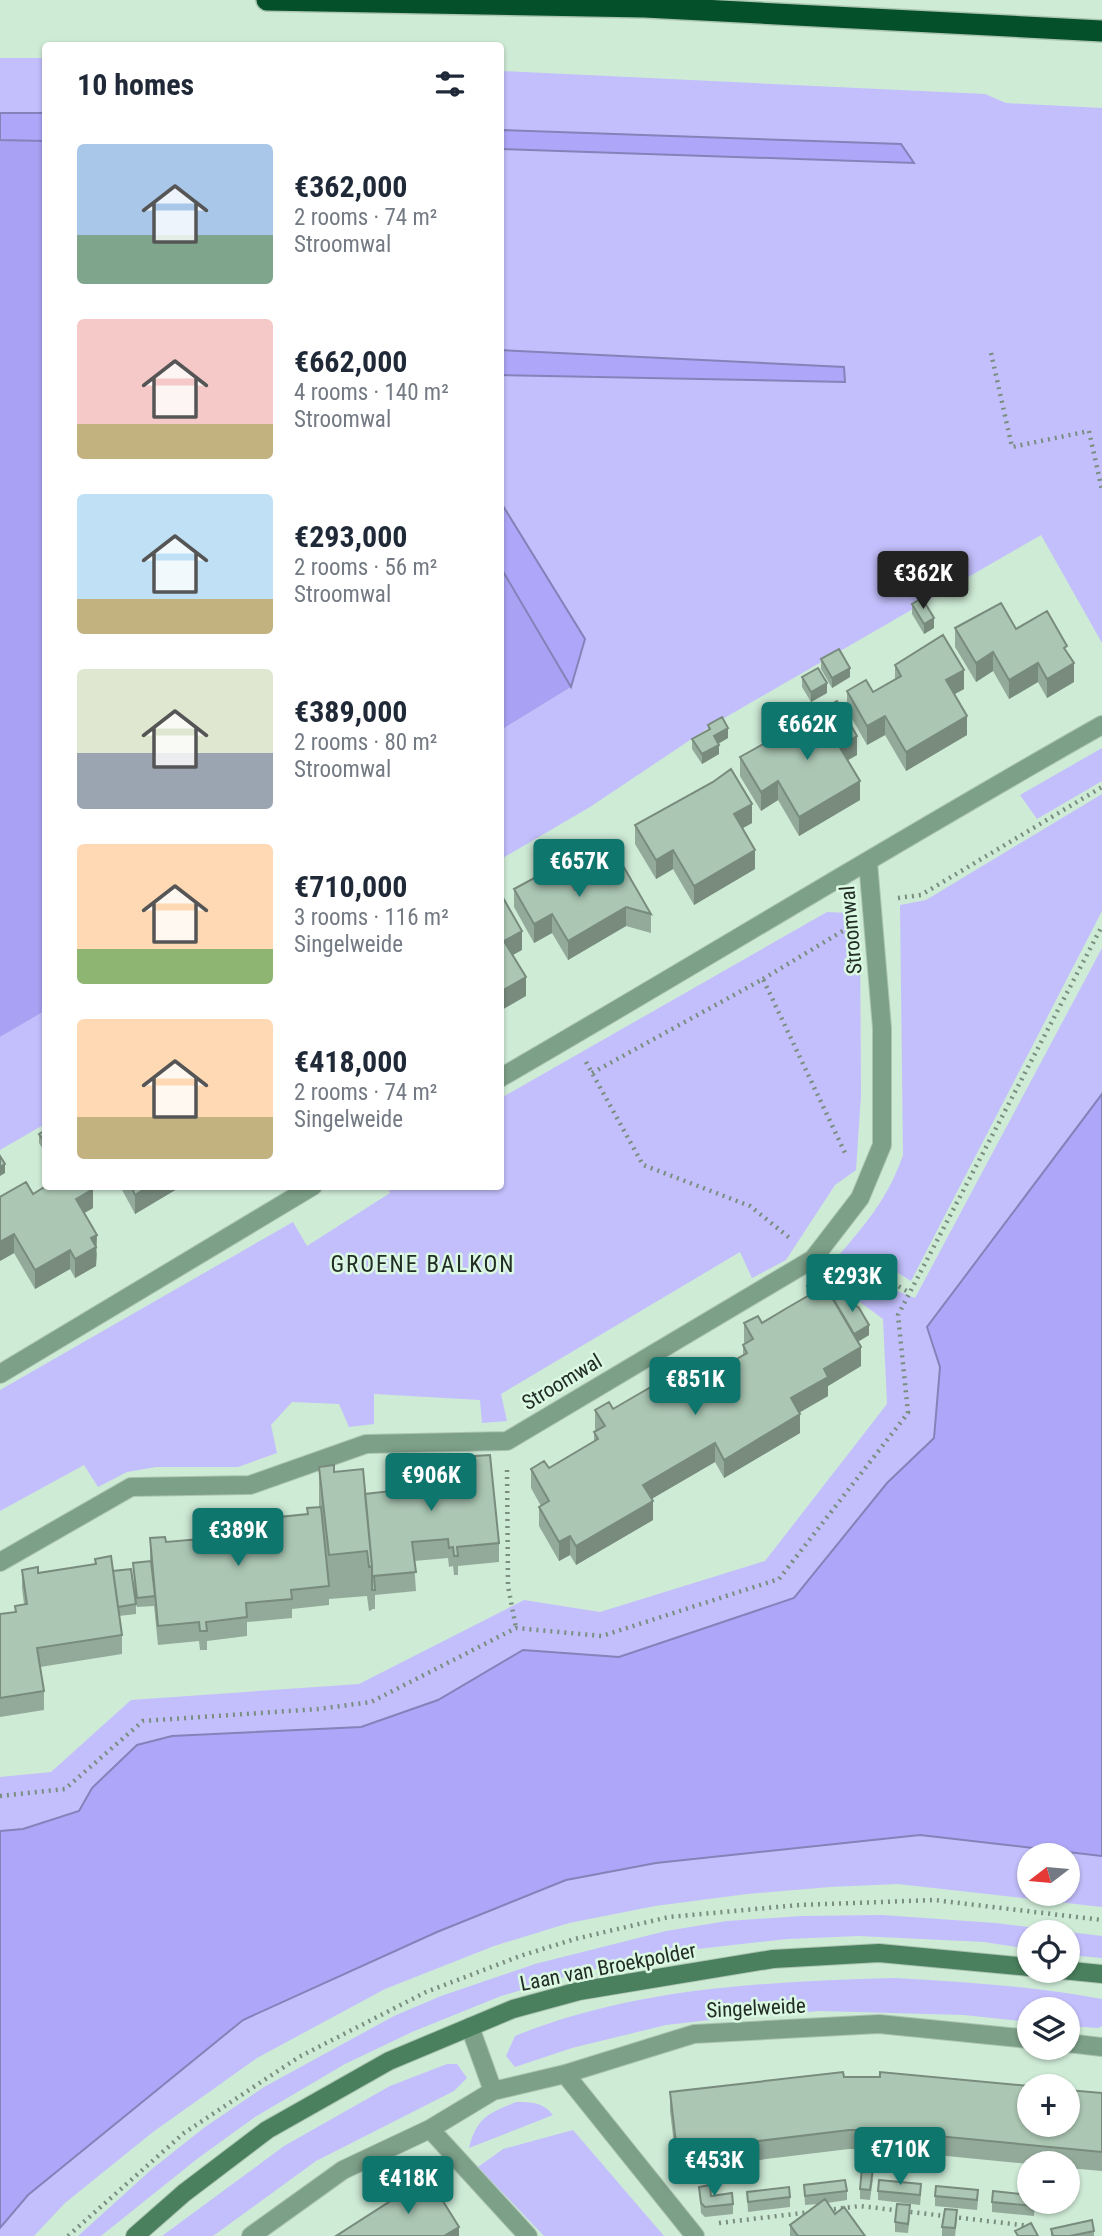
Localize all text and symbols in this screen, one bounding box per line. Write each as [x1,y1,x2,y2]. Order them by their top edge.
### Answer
icon: filters [431,65,469,103]
text: 10 homes [77,67,194,102]
text: €362,000 [294,169,407,204]
icon: home [133,172,217,256]
text: 2 rooms · 74 m² [294,204,437,231]
text: Stroomwal [294,231,391,258]
text: €662,000 [294,344,407,379]
icon: home [133,347,217,431]
text: 4 rooms · 140 m² [294,379,449,406]
text: Stroomwal [294,406,391,433]
text: €293,000 [294,519,407,554]
icon: home [133,522,217,606]
pin: €362K [874,552,972,611]
text: 2 rooms · 56 m² [294,554,437,581]
text: €362K [893,560,953,587]
text: Stroomwal [294,581,391,608]
text: €389,000 [294,694,407,729]
icon: home [133,697,217,781]
pin: €662K [758,702,856,762]
text: €662K [777,711,837,738]
text: 2 rooms · 80 m² [294,729,437,756]
text: Stroomwal [294,756,391,783]
pin: €657K [530,839,628,899]
text: €657K [549,848,609,875]
text: €710,000 [294,869,407,904]
icon: home [133,872,217,956]
street label: Stroomwal [835,885,867,975]
text: 3 rooms · 116 m² [294,904,449,931]
text: Singelweide [294,931,403,958]
text: €418,000 [294,1044,407,1079]
icon: home [133,1047,217,1131]
text: 2 rooms · 74 m² [294,1079,437,1106]
text: Singelweide [294,1106,403,1133]
district label: GROENE BALKON [330,1251,516,1278]
pin: €293K [803,1254,901,1314]
text: €293K [822,1263,882,1290]
street label: Stroomwal [518,1349,606,1415]
pin: €851K [646,1358,744,1417]
text: €851K [665,1366,725,1393]
pin: €906K [382,1454,480,1513]
text: €906K [401,1462,461,1489]
pin: €389K [189,1508,287,1568]
text: €389K [208,1517,268,1544]
north arrow [1017,1843,1080,1906]
map controls [1017,1843,1080,2214]
button: locate [1017,1920,1080,1983]
street label: Laan van Broekpolder [518,1938,698,1996]
street label: Singelweide [706,1993,806,2023]
button: layers [1017,1997,1080,2060]
button: + [1017,2074,1080,2137]
pin: €710K [851,2128,949,2187]
text: €710K [870,2136,930,2163]
pin: €453K [665,2138,763,2198]
text: €453K [684,2147,744,2174]
button: − [1017,2151,1080,2214]
pin: €418K [359,2156,457,2216]
text: €418K [378,2165,438,2192]

